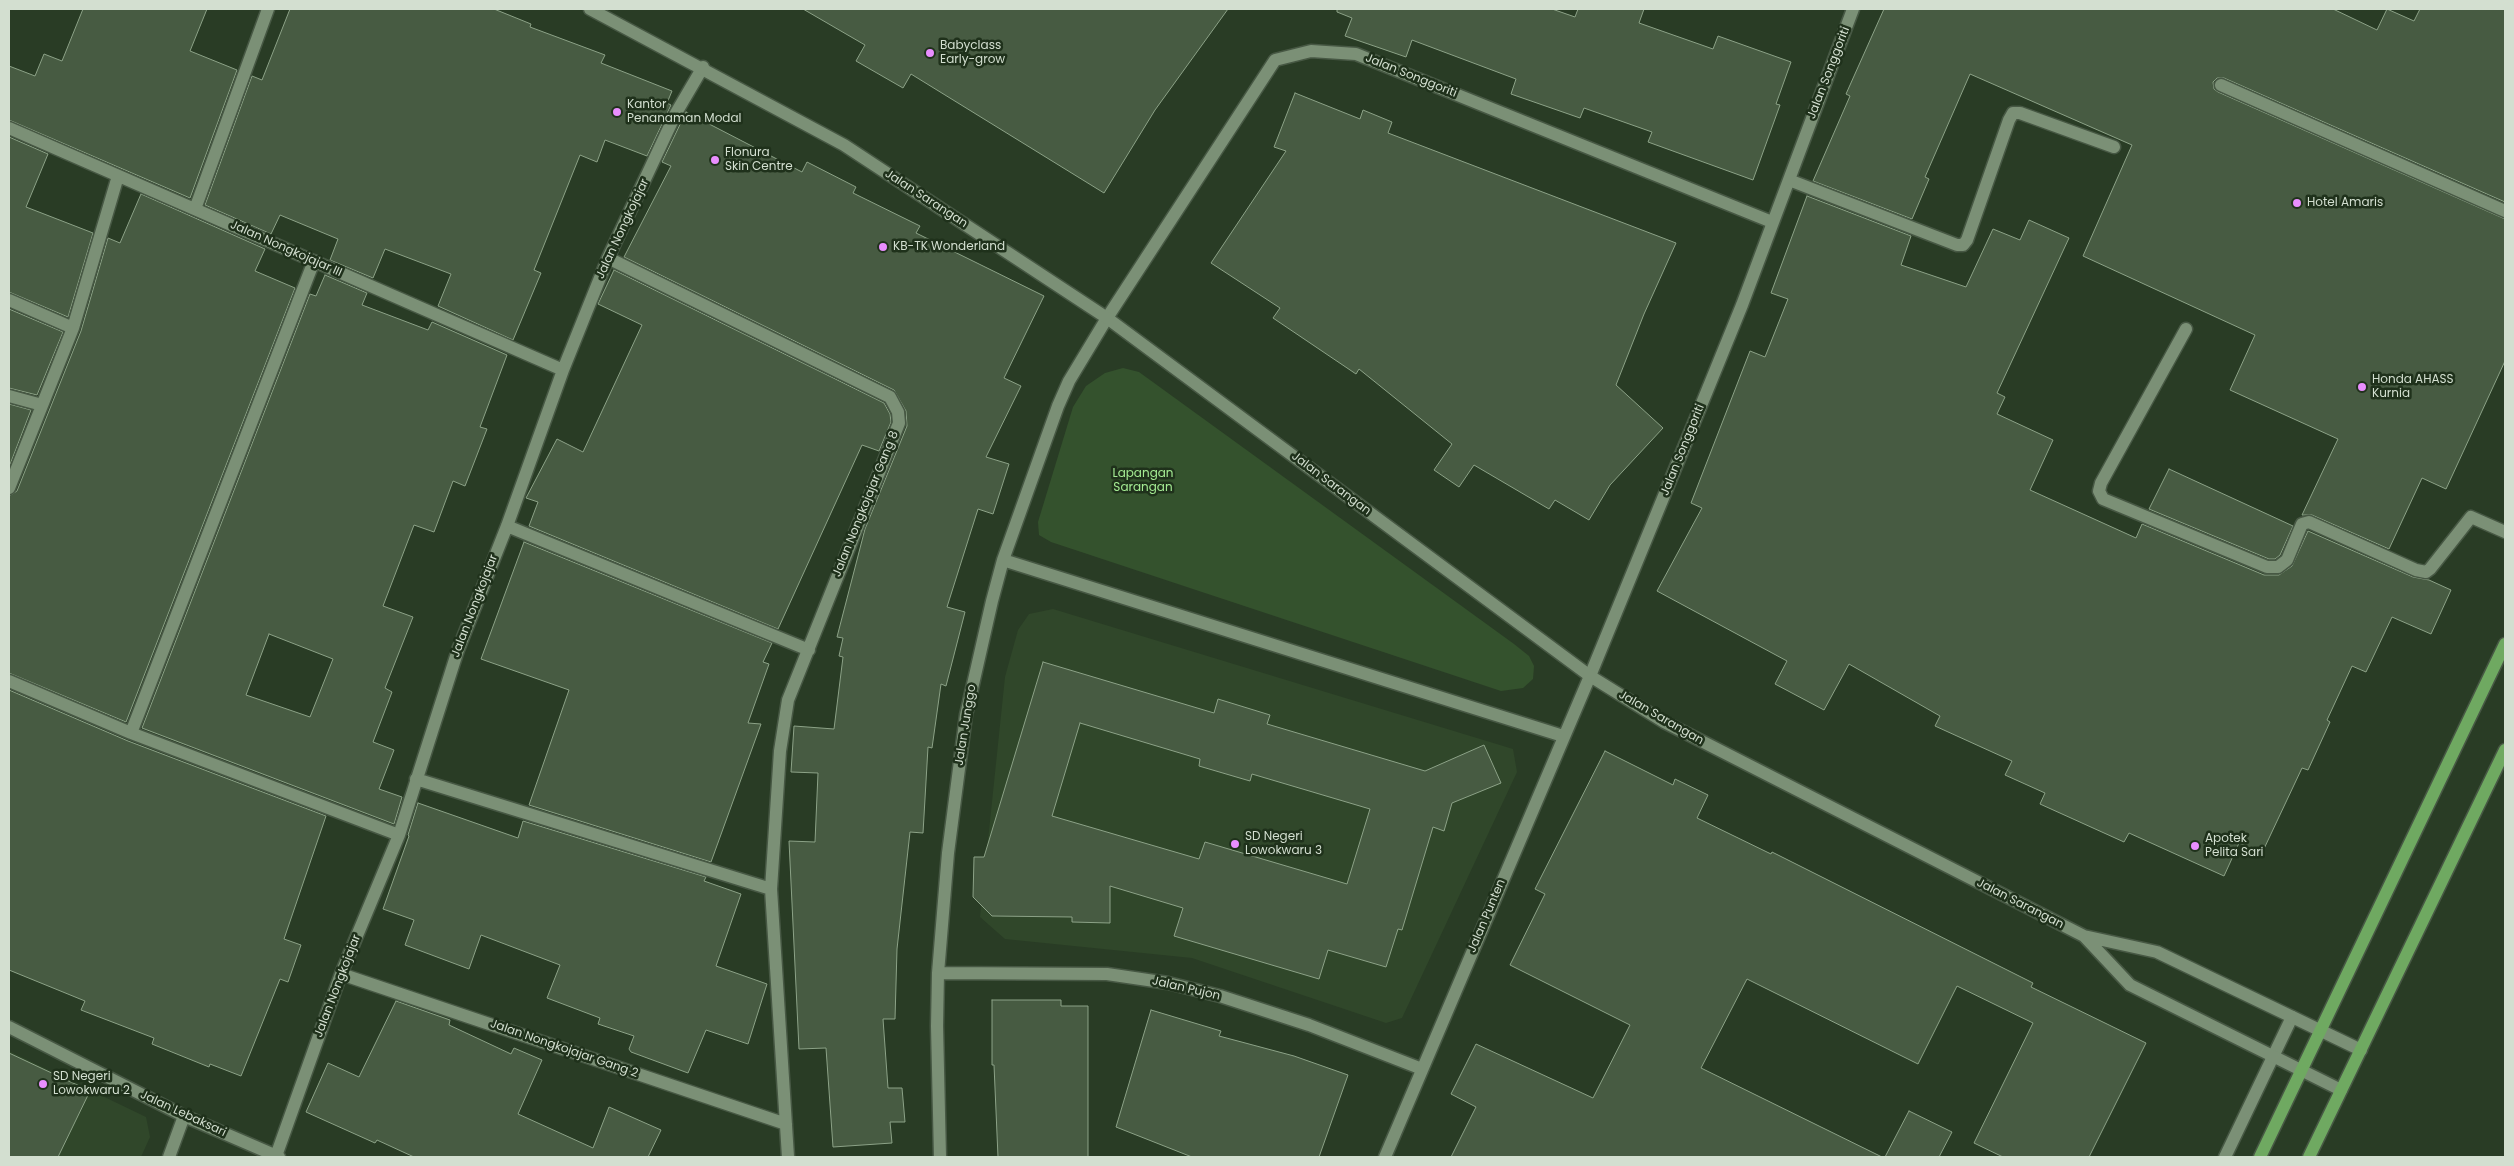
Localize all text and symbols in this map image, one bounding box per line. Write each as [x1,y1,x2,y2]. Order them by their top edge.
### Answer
street label: Jalan Songgoriti [1805,25,1853,121]
place label: Babyclass Early-grow [940,39,1005,67]
marker: Babyclass Early-grow [924,47,936,59]
street label: Jalan Songgoriti [1363,51,1459,101]
place label: Kantor Penanaman Modal [627,98,742,126]
marker: Kantor Penanaman Modal [611,106,623,118]
place label: Flonura Skin Centre [725,146,793,174]
marker: Flonura Skin Centre [709,154,721,166]
street label: Jalan Sarangan [882,167,970,231]
street label: Jalan Nongkojajar [593,177,653,281]
place label: Hotel Amaris [2307,196,2383,210]
marker: Hotel Amaris [2291,197,2303,209]
street label: Jalan Nongkojajar III [228,218,344,280]
place label: KB-TK Wonderland [893,240,1005,254]
marker: KB-TK Wonderland [877,241,889,253]
place label: Honda AHASS Kurnia [2372,373,2454,401]
marker: Honda AHASS Kurnia [2356,381,2368,393]
street label: Jalan Songgoriti [1658,402,1708,498]
street label: Jalan Nongkojajar Gang 8 [830,429,902,579]
street label: Jalan Sarangan [1288,449,1374,519]
park label: Lapangan Sarangan [1112,467,1174,495]
street label: Jalan Nongkojajar [449,553,501,659]
street label: Jalan Junggo [952,683,980,767]
street label: Jalan Sarangan [1616,688,1706,748]
place label: SD Negeri Lowokwaru 3 [1245,830,1322,858]
place label: Apotek Pelita Sari [2205,832,2264,860]
marker: SD Negeri Lowokwaru 3 [1229,838,1241,850]
marker: Apotek Pelita Sari [2189,840,2201,852]
street label: Jalan Sarangan [1974,876,2066,932]
street label: Jalan Punten [1465,877,1509,955]
street label: Jalan Nongkojajar [312,933,364,1039]
street label: Jalan Pujon [1151,974,1221,1004]
street label: Jalan Nongkojajar Gang 2 [488,1017,640,1081]
place label: SD Negeri Lowokwaru 2 [53,1070,130,1098]
marker: SD Negeri Lowokwaru 2 [37,1078,49,1090]
street label: Jalan Lebaksari [138,1088,228,1140]

